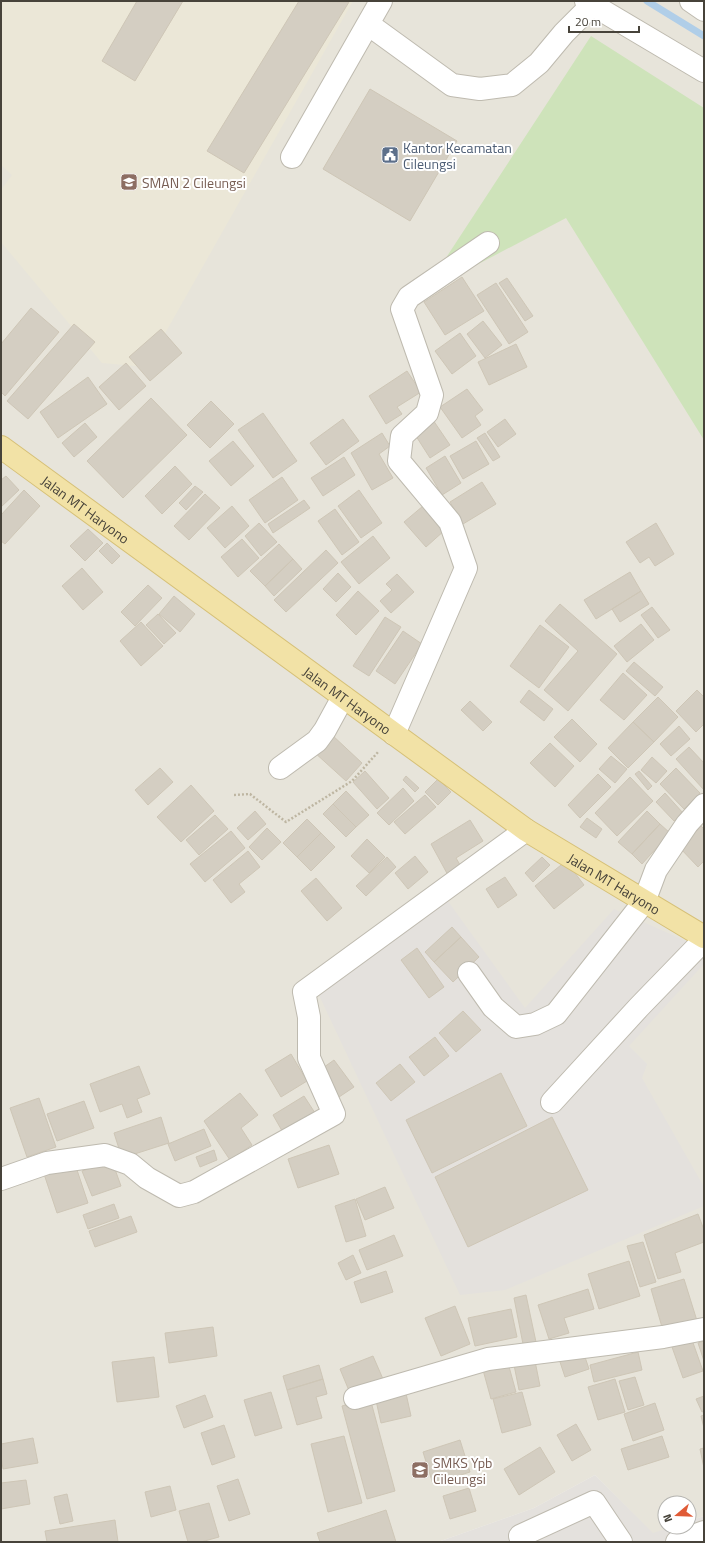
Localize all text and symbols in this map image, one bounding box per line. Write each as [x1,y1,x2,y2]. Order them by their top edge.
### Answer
scale bar [569,8,639,34]
text: 20 m [575,12,601,31]
place label: Kantor Kecamatan Cileungsi [403,137,512,174]
public building icon: Kantor Kecamatan Cileungsi [380,145,400,165]
school or university icon: SMAN 2 Cileungsi [119,172,139,192]
place label: SMAN 2 Cileungsi [142,172,246,193]
street label: Jalan MT Haryono [37,470,134,548]
street label: Jalan MT Haryono [299,661,396,739]
street label: Jalan MT Haryono [564,847,665,919]
place label: SMKS Ypb Cileungsi [433,1452,492,1489]
school or university icon: SMKS Ypb Cileungsi [410,1460,430,1480]
north arrow [657,1495,697,1535]
text: N [659,1512,676,1524]

